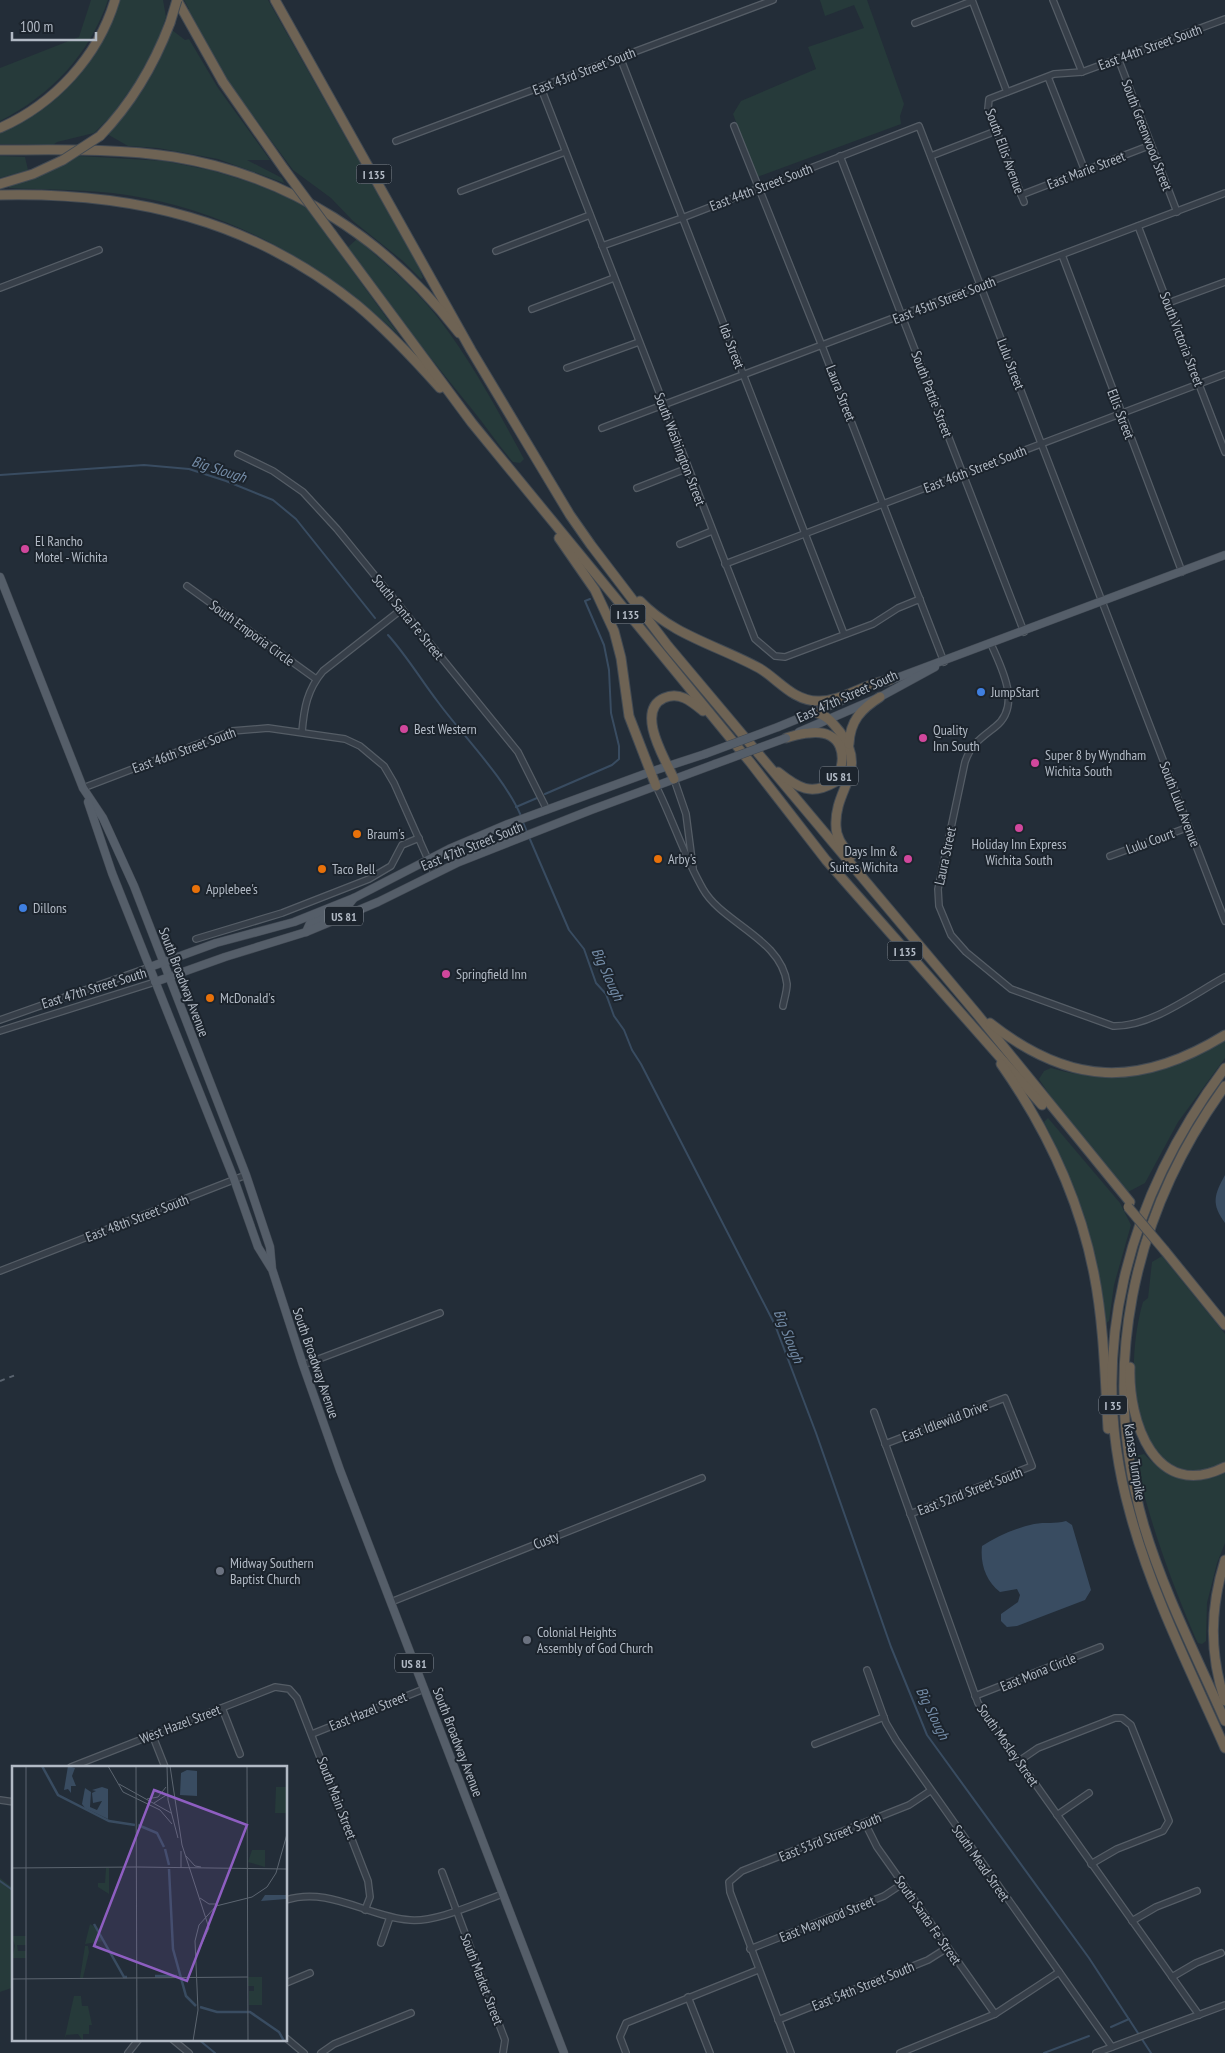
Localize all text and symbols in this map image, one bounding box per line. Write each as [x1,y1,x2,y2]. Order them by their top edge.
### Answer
scale bar [12,10,96,42]
text: 100 m [20,17,53,36]
street label: East 44th Street South [1096,20,1204,74]
street label: East 43rd Street South [530,43,638,99]
street label: South Greenwood Street [1118,77,1177,193]
street label: South Ellis Avenue [981,106,1029,196]
street label: East Marie Street [1044,147,1128,193]
street label: East 44th Street South [707,159,815,215]
road number: I 135 [356,164,392,183]
street label: East 45th Street South [890,272,998,328]
street label: South Victoria Street [1156,289,1208,389]
street label: Ida Street [715,321,749,371]
street label: Lulu Street [993,336,1029,392]
street label: South Pattie Street [907,348,957,440]
street label: Laura Street [822,362,860,424]
street label: Ellis Street [1103,386,1139,442]
street label: South Washington Street [650,390,710,508]
street label: East 46th Street South [921,441,1029,497]
water label: Big Slough [189,451,250,487]
place label: El Rancho Motel - Wichita [35,532,108,566]
marker: El Rancho Motel - Wichita [19,543,31,555]
street label: South Santa Fe Street [368,571,448,663]
street label: South Emporia Circle [206,596,298,670]
road number: I 135 [610,604,646,624]
street label: East 47th Street South [794,666,900,726]
place label: JumpStart [990,683,1039,701]
marker: JumpStart [975,686,987,698]
place label: Best Western [414,720,477,738]
place label: Quality Inn South [933,721,980,755]
street label: East 46th Street South [130,723,238,777]
marker: Best Western [398,723,410,735]
marker: Quality Inn South [917,732,929,744]
place label: Super 8 by Wyndham Wichita South [1045,746,1146,780]
marker: Super 8 by Wyndham Wichita South [1029,757,1041,769]
street label: South Lulu Avenue [1155,759,1205,849]
road number: US 81 [820,766,858,786]
street label: East 47th Street South [418,817,526,875]
marker: Holiday Inn Express Wichita South [1013,822,1025,834]
street label: Lulu Court [1123,824,1177,858]
place label: Braum's [367,825,405,843]
street label: Laura Street [930,825,960,887]
marker: Braum's [351,828,363,840]
place label: Holiday Inn Express Wichita South [972,835,1067,869]
place label: Days Inn & Suites Wichita [830,842,898,876]
place label: Arby's [668,850,696,868]
marker: Arby's [652,853,664,865]
marker: Days Inn & Suites Wichita [902,853,914,865]
place label: Taco Bell [332,860,376,878]
marker: Taco Bell [316,863,328,875]
place label: Applebee's [206,880,258,898]
marker: Applebee's [190,883,202,895]
place label: Dillons [33,899,67,917]
marker: Dillons [17,902,29,914]
road number: US 81 [325,906,363,926]
street label: South Broadway Avenue [155,925,213,1040]
road number: I 135 [888,941,922,960]
water label: Big Slough [588,945,629,1005]
street label: East 47th Street South [39,964,149,1012]
place label: Springfield Inn [456,965,527,983]
marker: Springfield Inn [440,968,452,980]
place label: McDonald's [220,989,275,1007]
marker: McDonald's [204,992,216,1004]
street label: East 48th Street South [83,1190,191,1246]
street label: South Broadway Avenue [289,1305,343,1421]
water label: Big Slough [770,1306,809,1367]
street label: East Idlewild Drive [900,1396,991,1446]
road number: I 35 [1099,1396,1127,1414]
street label: Kansas Turnpike [1120,1422,1150,1502]
street label: East 52nd Street South [915,1463,1025,1519]
street label: Custy [531,1526,562,1553]
place label: Midway Southern Baptist Church [230,1554,314,1588]
marker: Midway Southern Baptist Church [214,1565,226,1577]
place label: Colonial Heights Assembly of God Church [537,1623,653,1657]
marker: Colonial Heights Assembly of God Church [521,1634,533,1646]
street label: East Mona Circle [997,1649,1079,1695]
road number: US 81 [395,1654,433,1672]
water label: Big Slough [912,1684,954,1744]
street label: South Broadway Avenue [429,1685,487,1800]
street label: East Hazel Street [327,1687,410,1735]
street label: West Hazel Street [137,1700,223,1748]
street label: South Mosley Street [973,1700,1043,1790]
street label: South Main Street [313,1754,361,1842]
inset map [12,1766,288,2040]
street label: East 53rd Street South [776,1808,884,1866]
street label: South Mead Street [948,1821,1014,1905]
street label: South Santa Fe Street [891,1872,966,1968]
street label: East Maywood Street [777,1892,877,1946]
street label: South Market Street [456,1931,508,2027]
street label: East 54th Street South [809,1957,917,2015]

